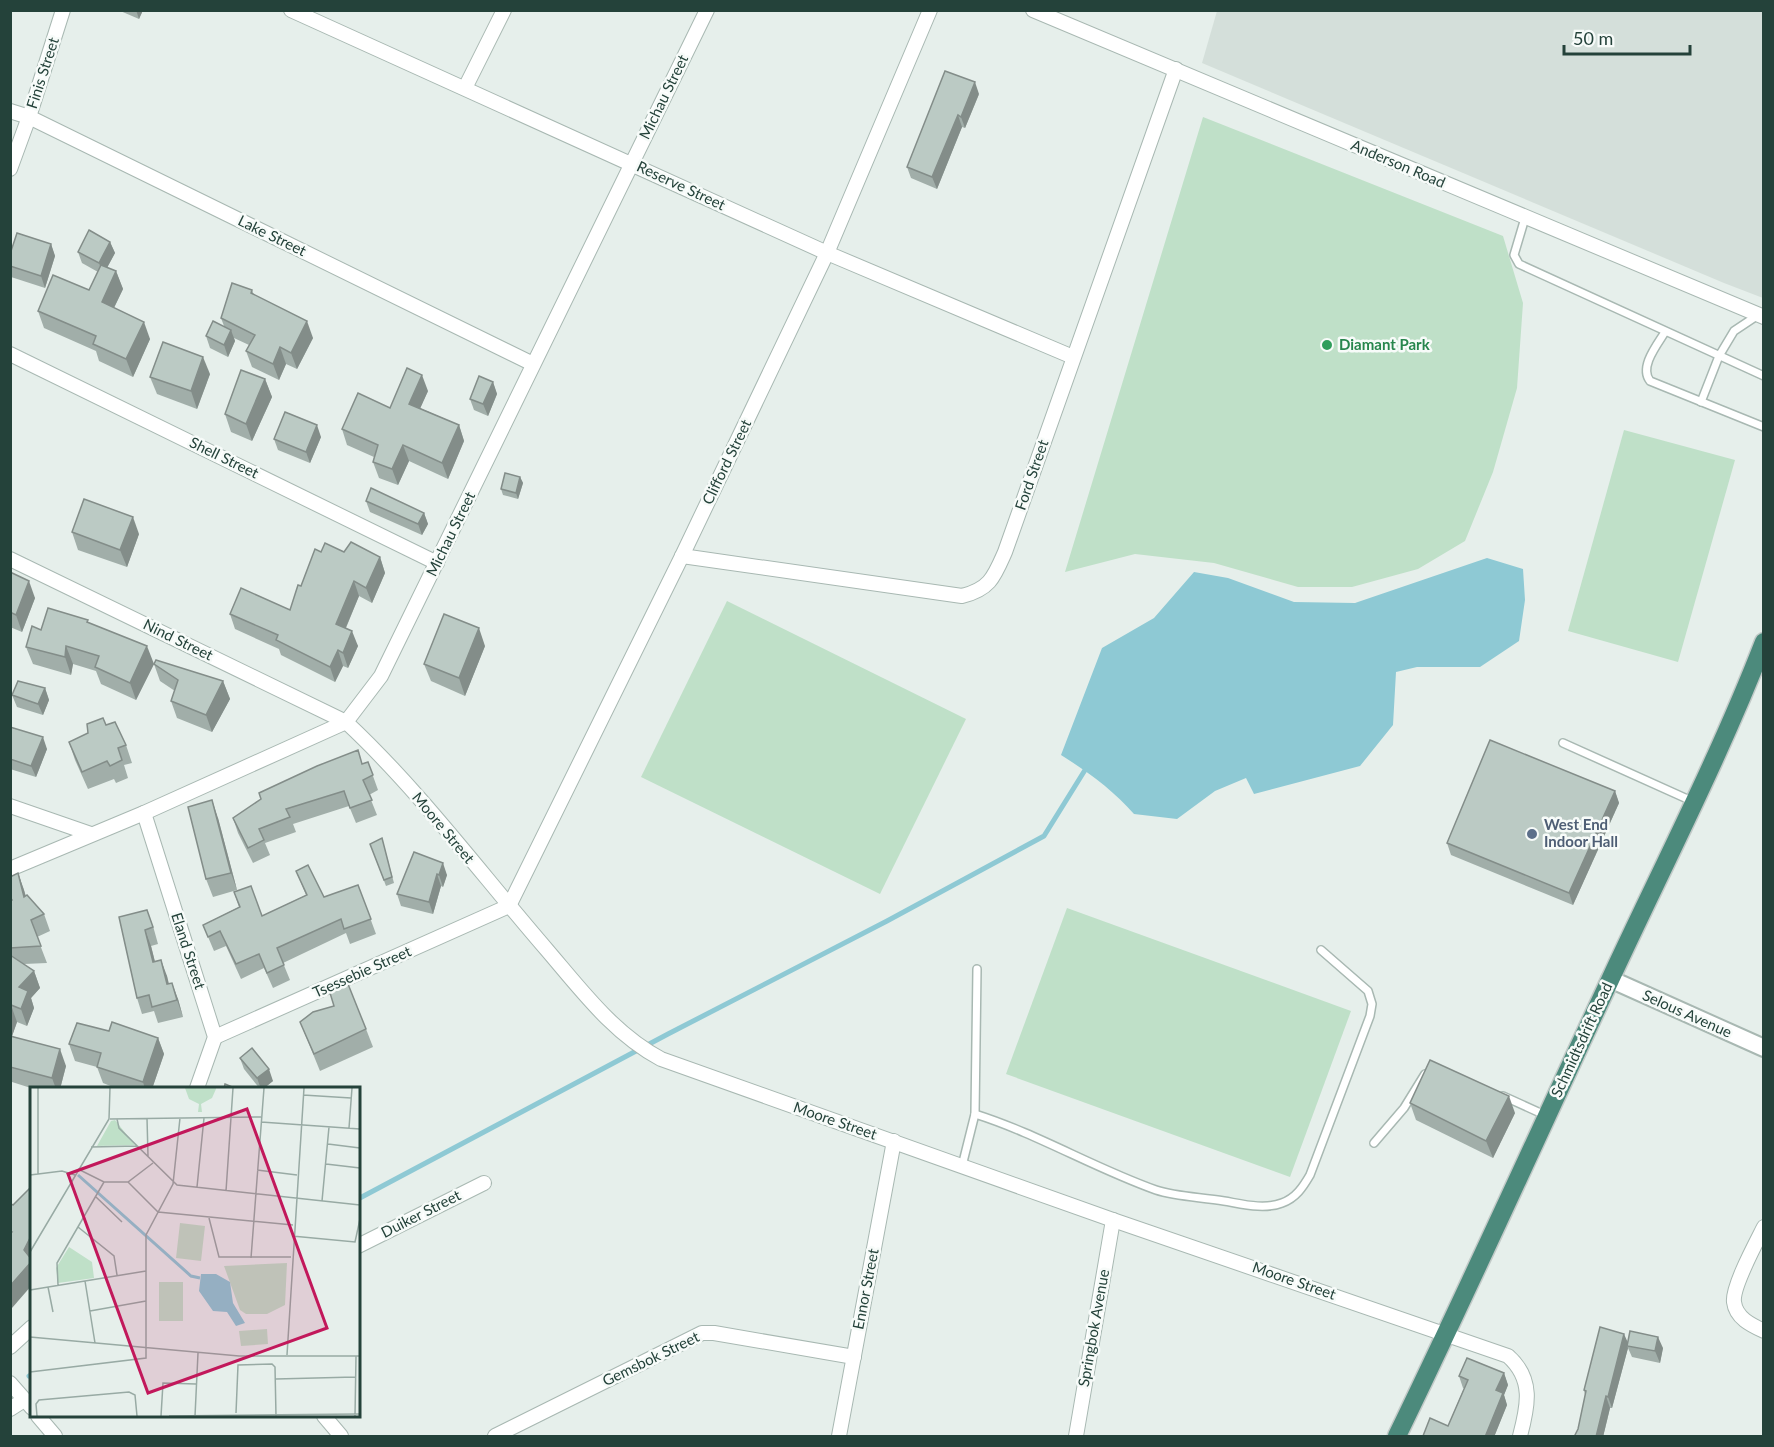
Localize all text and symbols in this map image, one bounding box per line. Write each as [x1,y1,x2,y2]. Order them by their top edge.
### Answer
scale bar [1564,18,1690,56]
text: 50 m [1573,27,1613,49]
street label: Finis Street [22,34,62,111]
street label: Michau Street [635,51,692,142]
street label: Anderson Road [1349,135,1448,191]
street label: Reserve Street [634,157,729,214]
street label: Lake Street [235,211,310,260]
place label: Diamant Park [1339,335,1431,353]
marker: Diamant Park [1320,338,1334,352]
street label: Clifford Street [698,416,755,507]
street label: Shell Street [187,433,263,482]
street label: Ford Street [1011,437,1052,512]
street label: Michau Street [422,488,479,579]
street label: Nind Street [141,615,217,664]
street label: Moore Street [409,788,479,867]
place label: West End Indoor Hall [1544,815,1618,850]
marker: West End Indoor Hall [1525,827,1539,841]
street label: Eland Street [168,910,210,992]
street label: Tsessebie Street [310,941,414,1001]
street label: Schmidtsdrift Road [1547,979,1616,1100]
street label: Selous Avenue [1640,985,1735,1041]
inset map [30,1087,360,1417]
street label: Moore Street [791,1097,880,1143]
street label: Duiker Street [378,1185,464,1241]
street label: Ennor Street [848,1246,882,1331]
street label: Moore Street [1250,1257,1339,1303]
street label: Springbok Avenue [1074,1268,1112,1388]
street label: Gemsbok Street [599,1327,702,1389]

